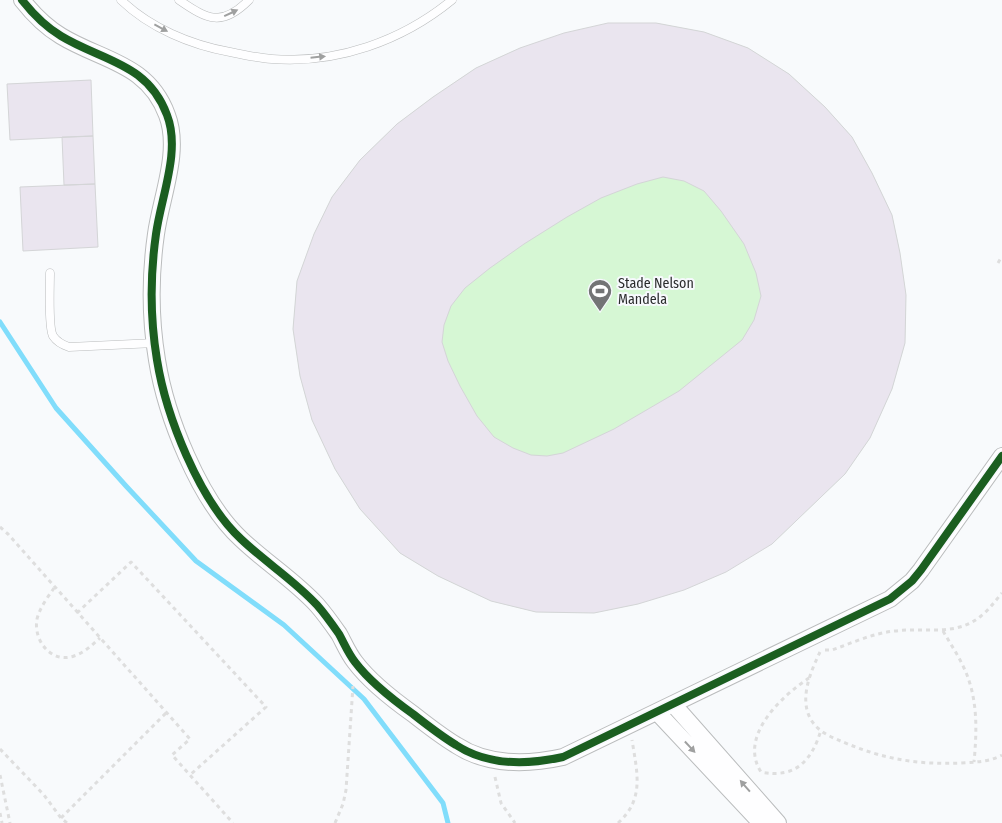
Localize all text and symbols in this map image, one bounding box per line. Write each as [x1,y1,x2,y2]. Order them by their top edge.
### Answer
one-way arrow [224,9,238,17]
one-way arrow [154,24,168,32]
one-way arrow [311,53,327,61]
place label: Stade Nelson Mandela [618,275,694,308]
sports icon: Stade Nelson Mandela [587,278,613,312]
one-way arrow [684,741,696,753]
one-way arrow [740,780,751,793]

